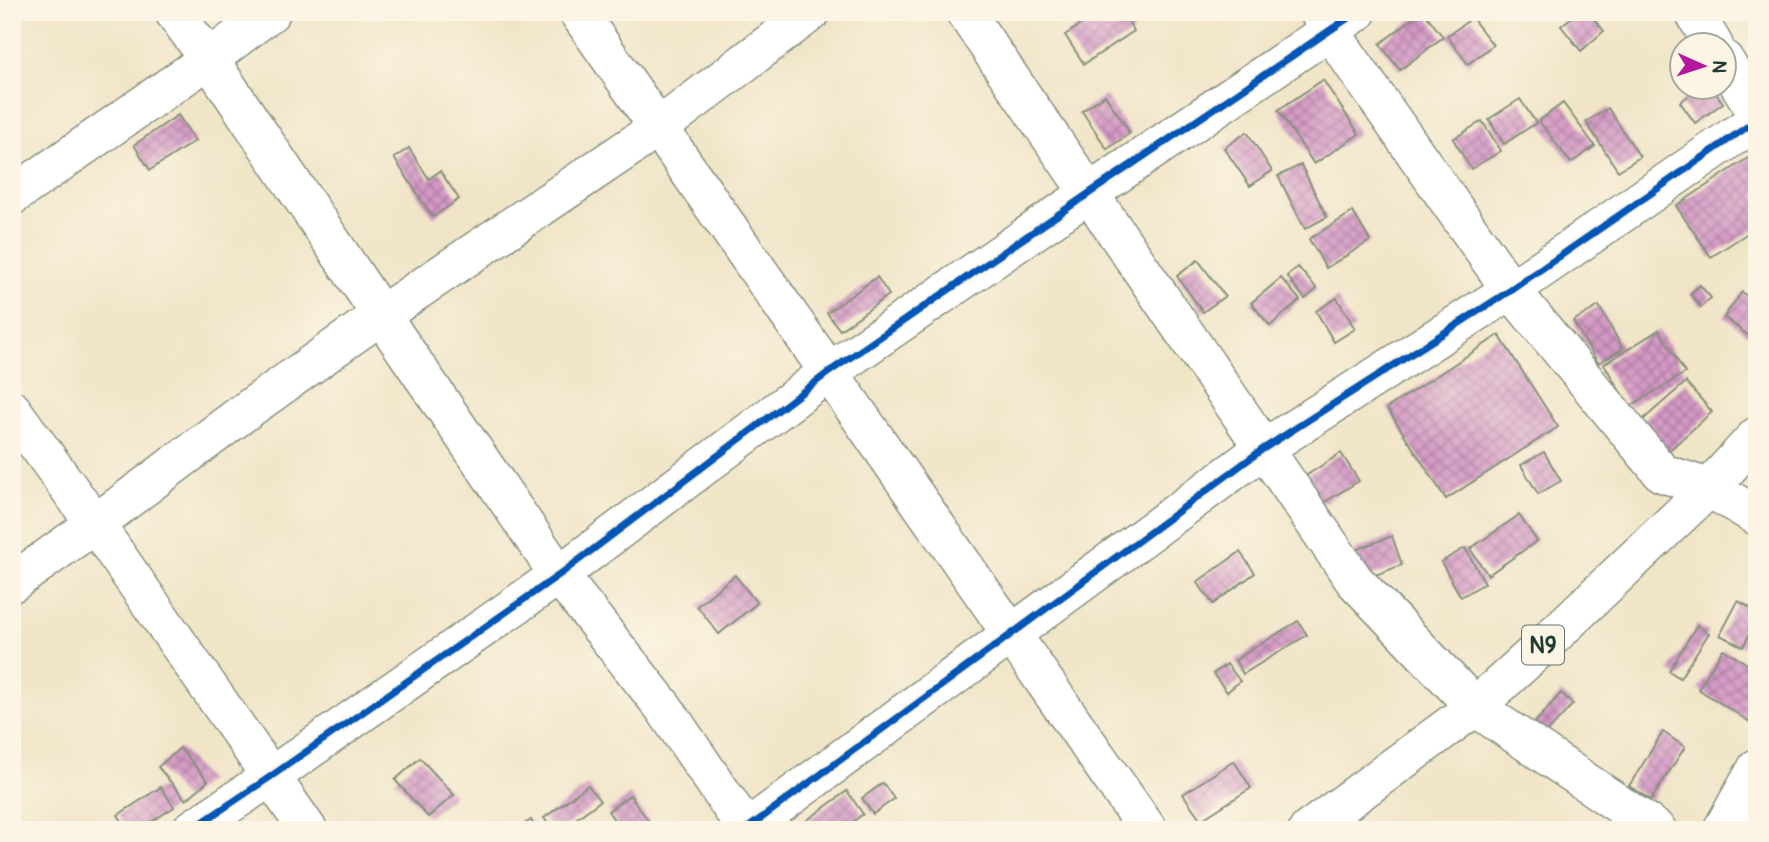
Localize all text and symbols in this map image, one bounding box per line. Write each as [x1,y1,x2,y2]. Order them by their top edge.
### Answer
north arrow [1668,32,1738,102]
text: N [1707,60,1731,74]
road number: N9 [1522,625,1564,664]

